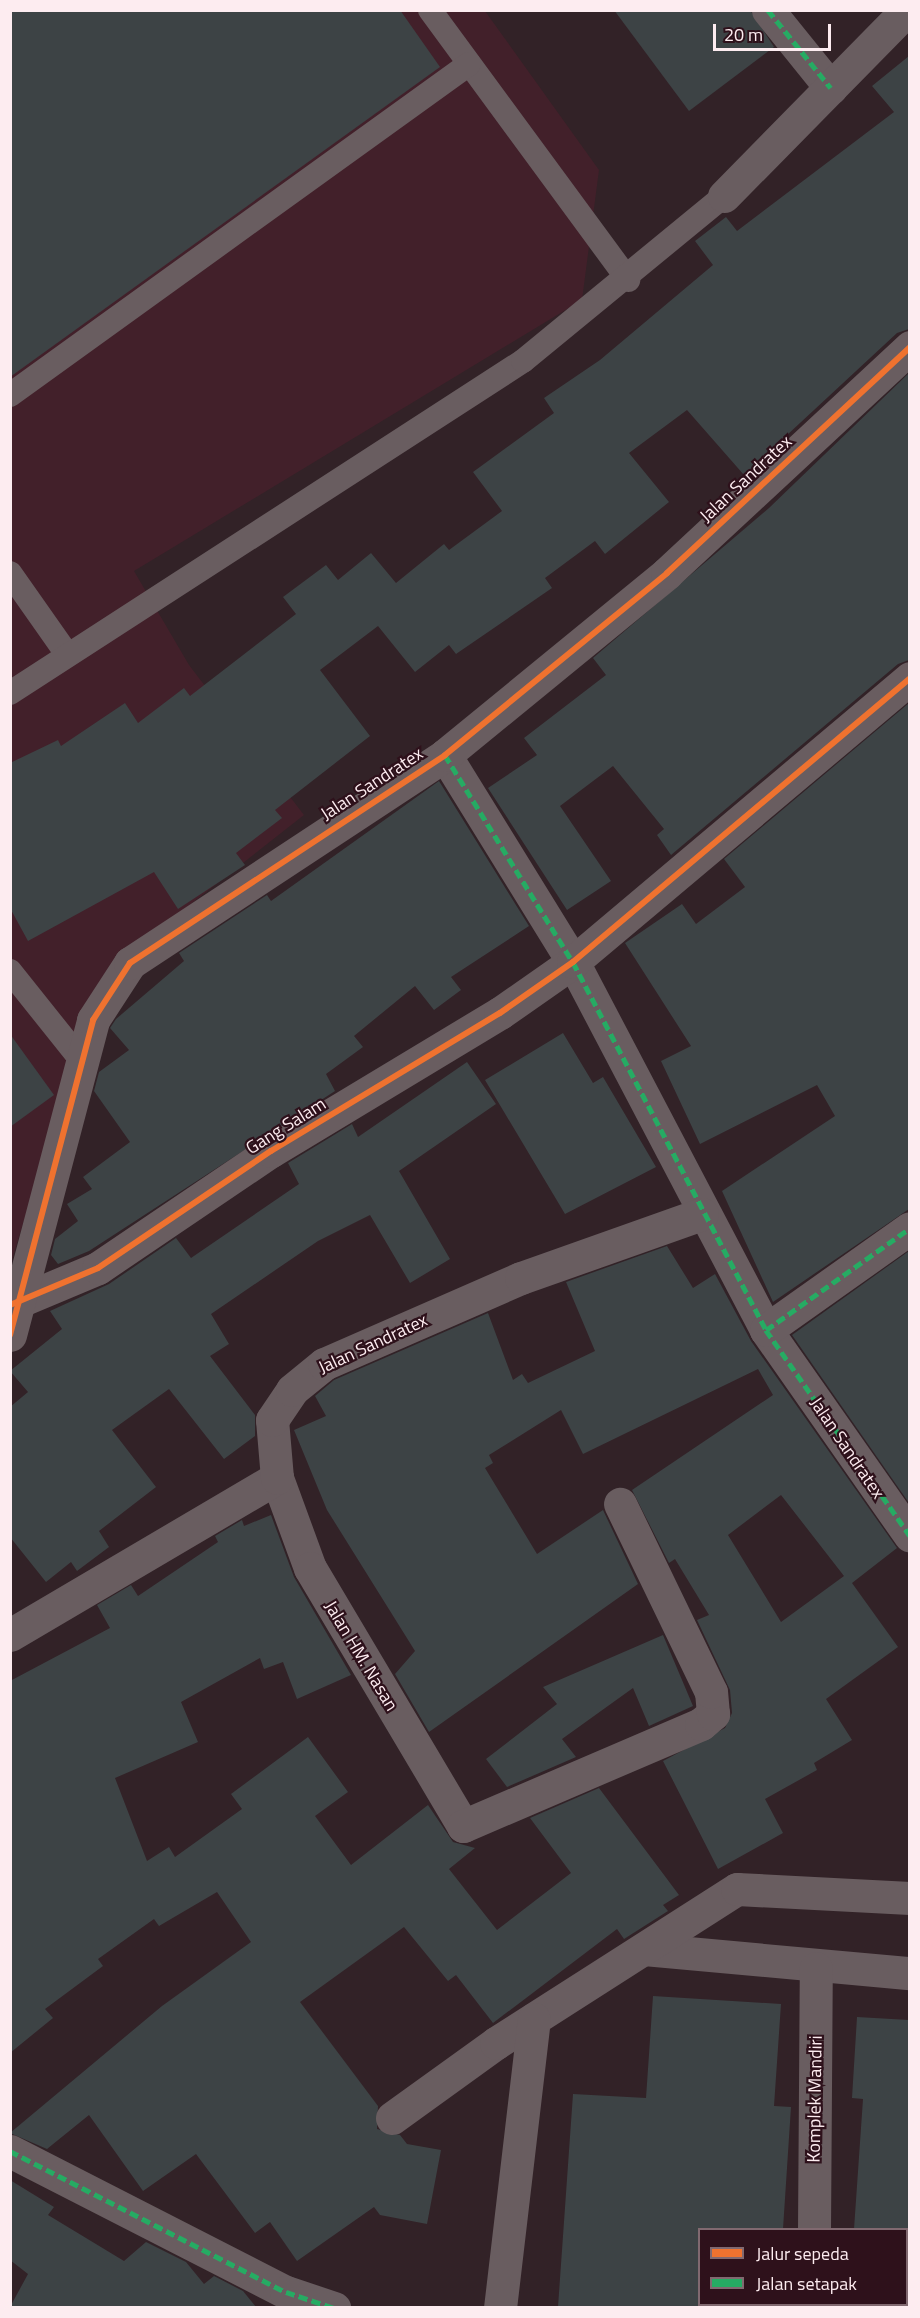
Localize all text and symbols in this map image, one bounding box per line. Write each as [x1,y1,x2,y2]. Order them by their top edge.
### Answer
scale bar [716,12,834,50]
text: 20 m [724,21,763,48]
street label: Jalan Sandratex [696,431,796,527]
street label: Jalan Sandratex [317,743,427,825]
street label: Gang Salam [242,1093,330,1159]
street label: Jalan Sandratex [315,1309,431,1379]
street label: Jalan Sandratex [805,1393,889,1503]
street label: Jalan HM. Nasan [320,1597,402,1715]
street label: Komplek Mandiri [803,2035,827,2163]
legend [698,2228,908,2306]
text: Jalur sepeda [756,2240,849,2267]
text: Jalan setapak [756,2270,857,2297]

